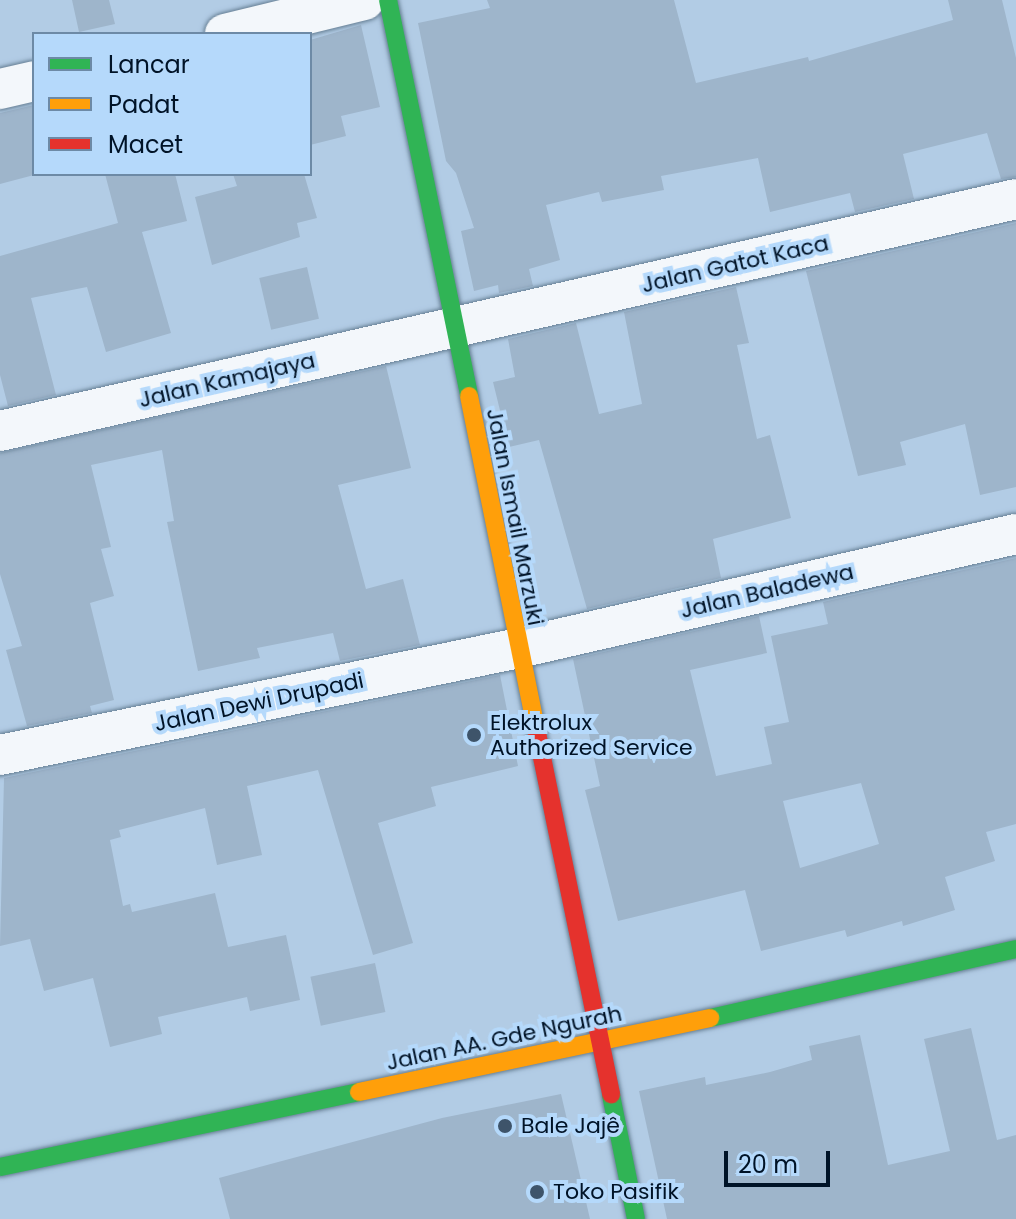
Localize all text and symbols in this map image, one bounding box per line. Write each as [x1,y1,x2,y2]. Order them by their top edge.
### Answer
legend [32,32,312,176]
text: Lancar [108,48,190,81]
text: Padat [108,88,179,121]
text: Macet [108,128,183,161]
street label: Jalan Gatot Kaca [639,230,831,298]
street label: Jalan Kamajaya [136,347,318,413]
street label: Jalan Ismail Marzuki [481,406,549,628]
street label: Jalan Baladewa [678,558,856,624]
street label: Jalan Dewi Drupadi [152,667,366,737]
place label: Elektrolux Authorized Service [490,709,693,760]
marker: Elektrolux Authorized Service [465,726,483,744]
street label: Jalan AA. Gde Ngurah [384,1000,624,1076]
place label: Bale Jajê [521,1113,620,1139]
marker: Bale Jajê [496,1117,514,1135]
scale bar [728,1135,834,1185]
text: 20 m [738,1148,798,1181]
place label: Toko Pasifik [553,1179,679,1205]
marker: Toko Pasifik [528,1183,546,1201]

